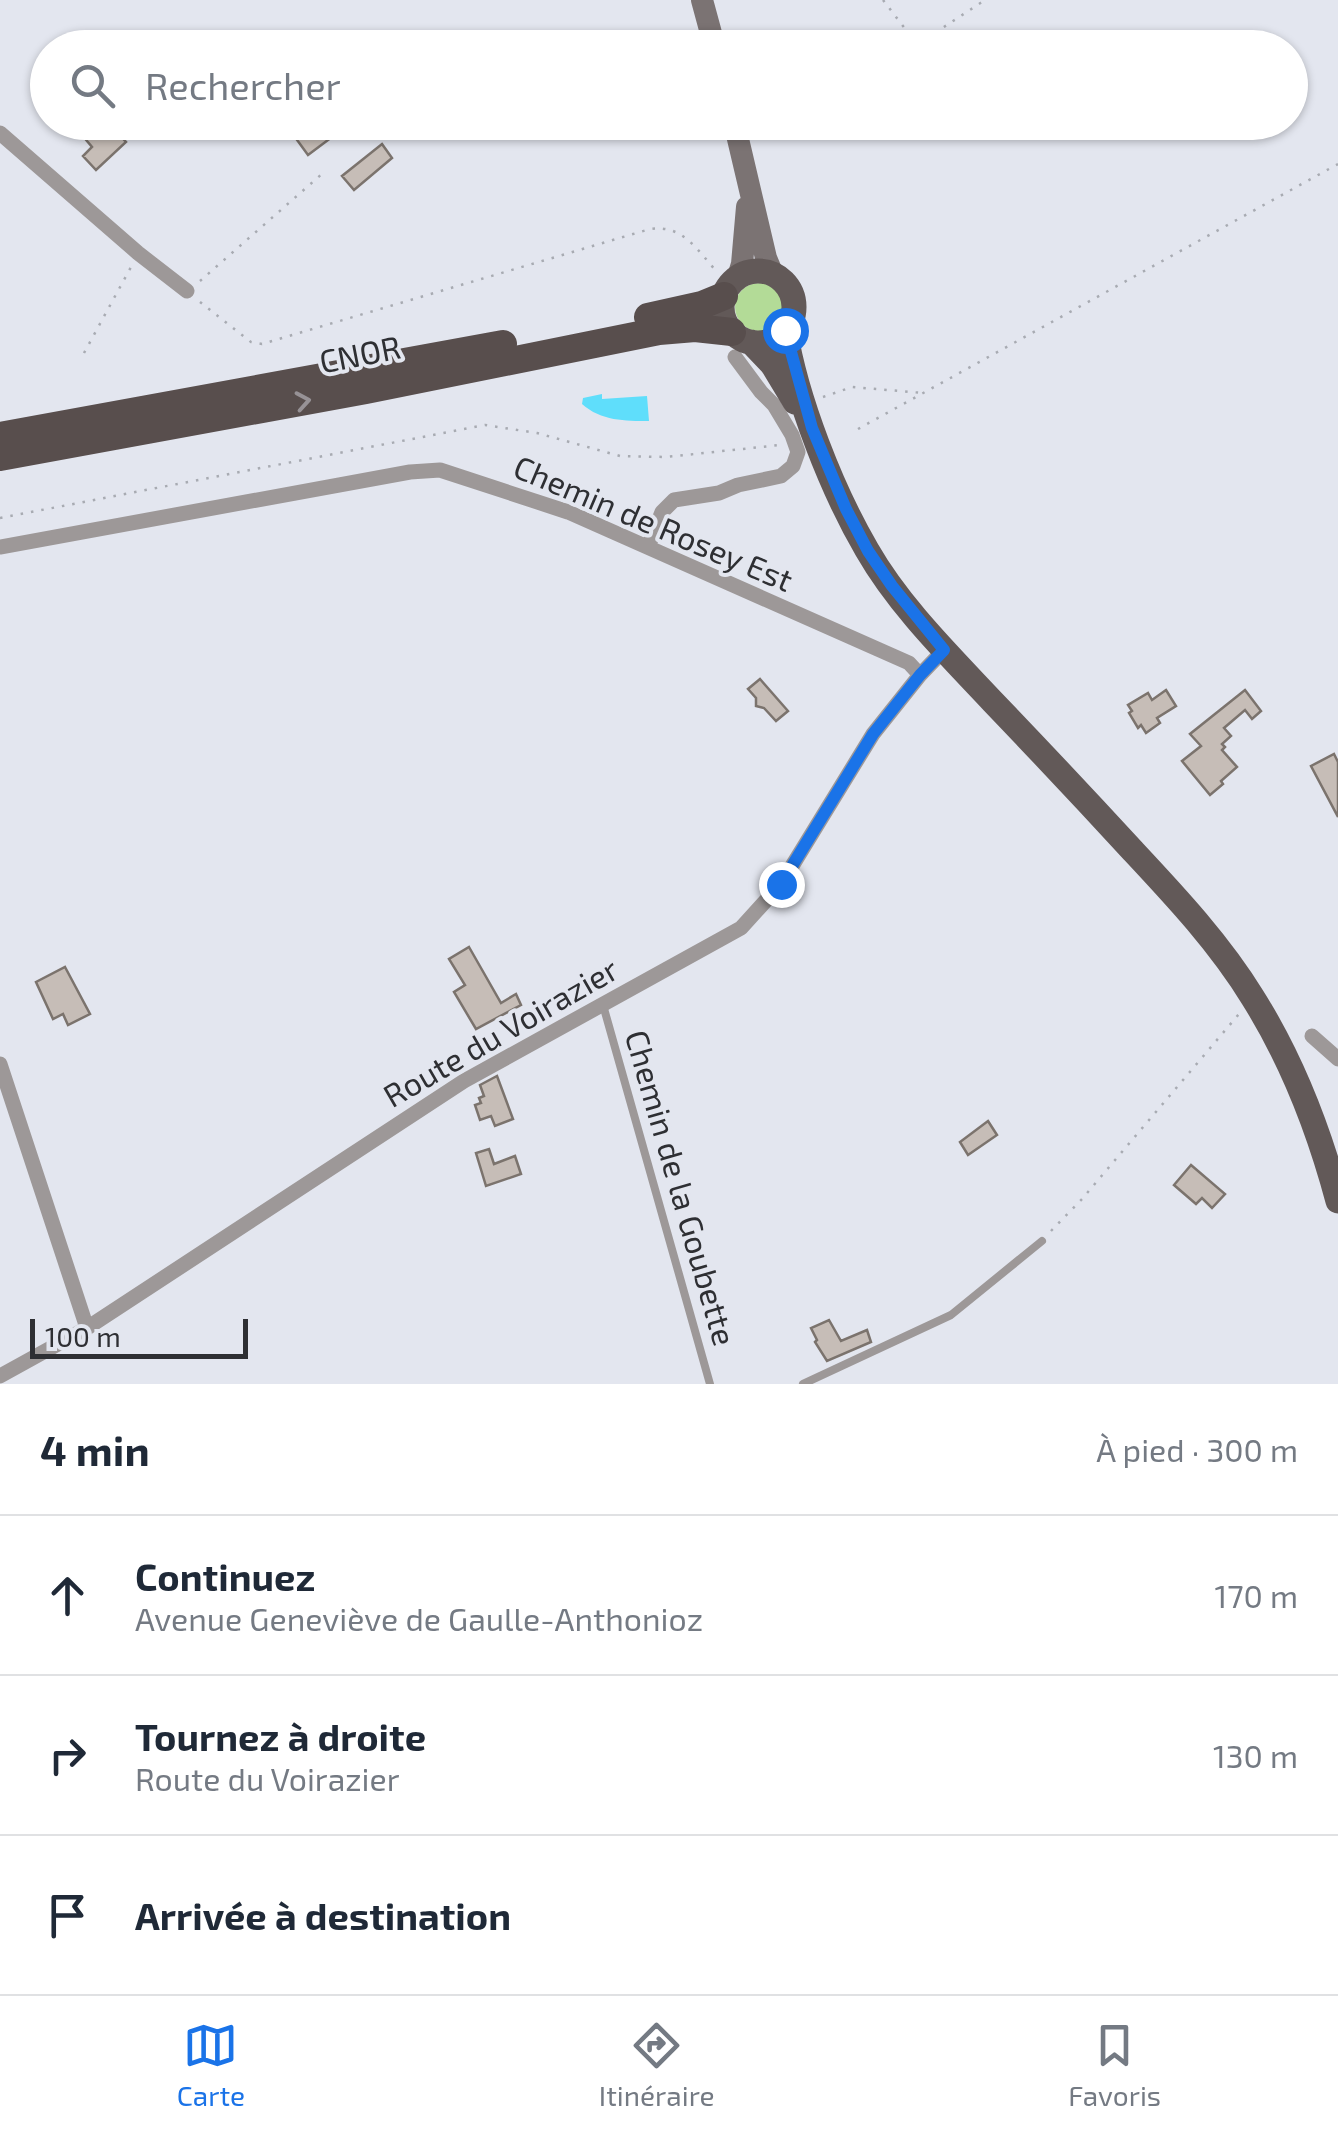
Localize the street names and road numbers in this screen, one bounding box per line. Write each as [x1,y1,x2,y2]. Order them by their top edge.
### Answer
street label: CNOR [316,327,403,380]
street label: Chemin de Rosey Est [509,446,799,598]
street label: Route du Voirazier [376,949,624,1114]
street label: Chemin de la Goubette [619,1025,745,1349]

